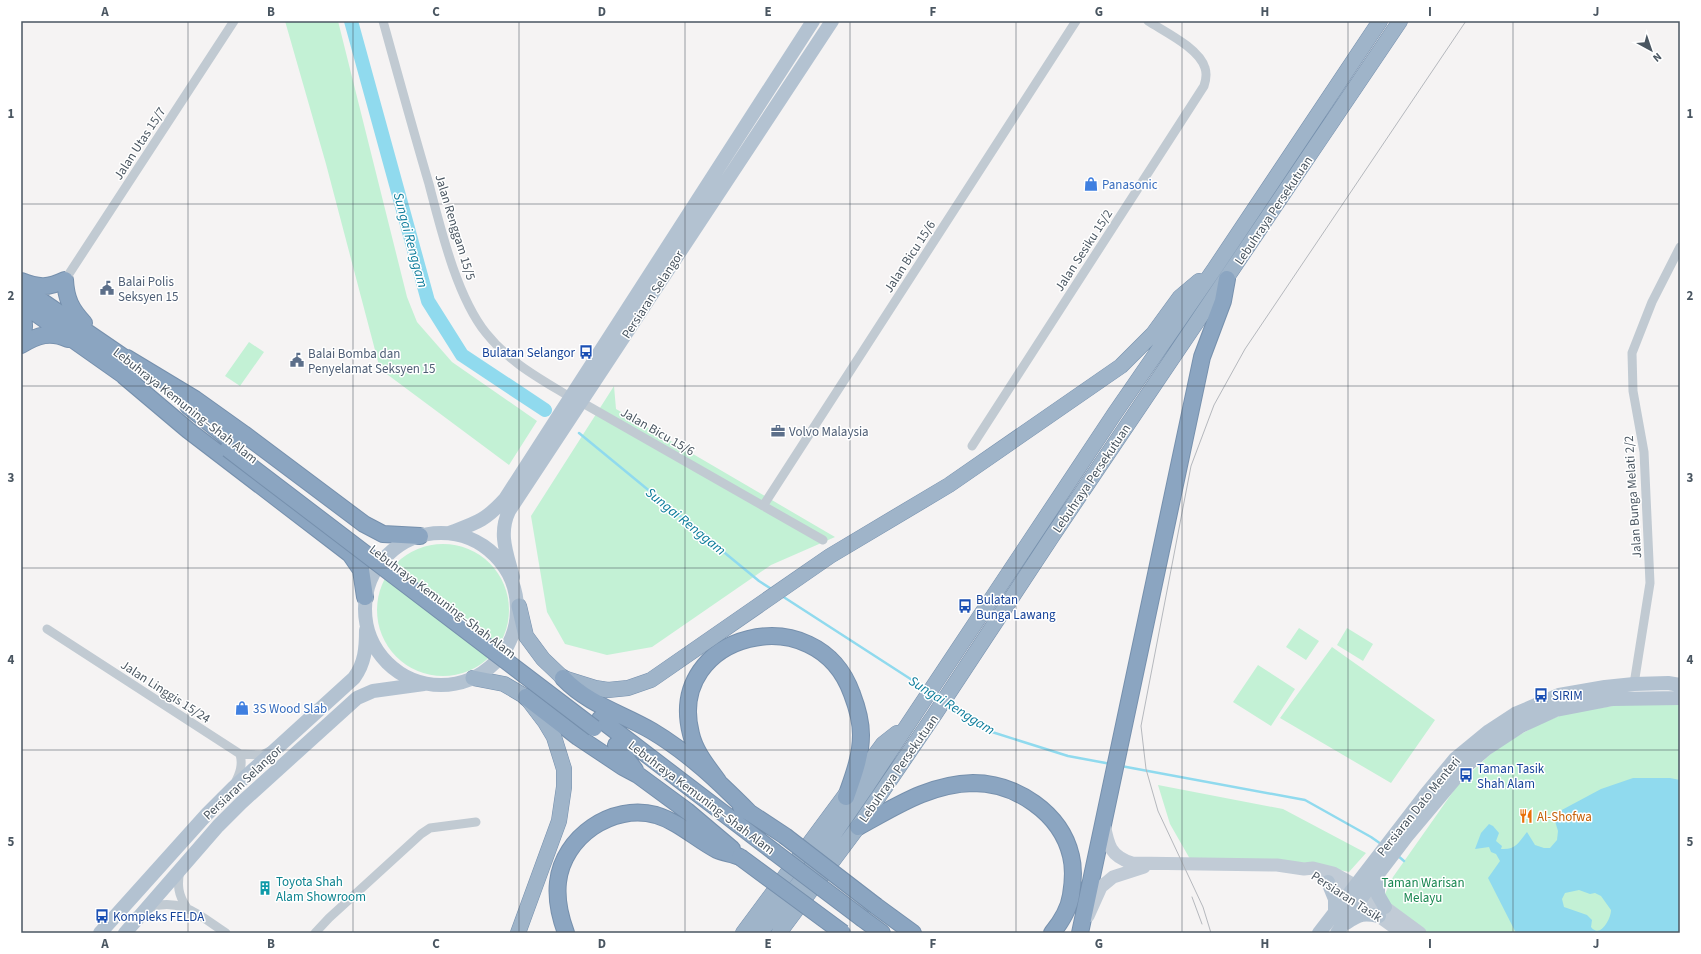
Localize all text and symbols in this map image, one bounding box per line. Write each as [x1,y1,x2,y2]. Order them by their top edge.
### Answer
text: A [100,3,109,21]
text: B [267,3,275,21]
text: C [432,3,440,21]
text: D [598,3,606,21]
text: E [764,3,772,21]
text: F [930,3,937,21]
text: G [1095,3,1103,21]
text: H [1261,3,1269,21]
text: I [1428,3,1432,21]
text: J [1593,3,1599,21]
north arrow [1631,30,1671,70]
text: N [1649,49,1665,65]
street label: Jalan Utas 15/7 [110,104,170,183]
text: 1 [8,105,15,123]
text: 1 [1687,105,1694,123]
street label: Lebuhraya Persekutuan [1231,152,1317,269]
street label: Jalan Renggam 15/5 [430,172,480,282]
shop icon: Panasonic [1083,176,1099,192]
place label: Panasonic [1102,176,1158,194]
water label: Sungai Renggam [388,190,432,290]
street label: Jalan Sesiku 15/2 [1051,206,1117,295]
street label: Jalan Bicu 15/6 [880,217,940,296]
street label: Persiaran Selangor [618,246,688,342]
place label: Balai Polis Seksyen 15 [118,273,178,306]
public building icon: Balai Polis Seksyen 15 [99,280,115,296]
text: 2 [8,287,15,305]
text: 2 [1687,287,1694,305]
street label: Lebuhraya Kemuning–Shah Alam [109,343,262,468]
place label: Bulatan Selangor [482,344,575,362]
bus stop icon: Bulatan Selangor [578,344,594,360]
place label: Balai Bomba dan Penyelamat Seksyen 15 [308,345,435,378]
public building icon: Balai Bomba dan Penyelamat Seksyen 15 [289,352,305,368]
street label: Jalan Bicu 15/6 [617,403,698,460]
street label: Lebuhraya Persekutuan [1049,420,1135,537]
office icon: Volvo Malaysia [770,423,786,439]
place label: Volvo Malaysia [789,423,869,441]
street label: Jalan Bunga Melati 2/2 [1620,435,1646,559]
text: 3 [8,469,15,487]
text: 3 [1687,469,1694,487]
water label: Sungai Renggam [641,483,730,560]
street label: Lebuhraya Kemuning–Shah Alam [365,541,519,663]
place label: Bulatan Bunga Lawang [976,591,1056,624]
bus stop icon: Bulatan Bunga Lawang [957,598,973,614]
text: 4 [8,651,15,669]
text: 4 [1687,651,1694,669]
street label: Jalan Linggis 15/24 [117,656,214,728]
water label: Sungai Renggam [905,671,998,740]
bus stop icon: SIRIM [1533,687,1549,703]
place label: SIRIM [1552,687,1583,705]
shop icon: 3S Wood Slab [234,700,250,716]
place label: 3S Wood Slab [253,700,327,718]
street label: Lebuhraya Persekutuan [855,711,943,826]
street label: Lebuhraya Kemuning–Shah Alam [624,737,778,859]
street label: Persiaran Selangor [199,741,286,824]
street label: Persiaran Dato Menteri [1373,753,1465,860]
place label: Taman Tasik Shah Alam [1477,760,1545,793]
bus stop icon: Taman Tasik Shah Alam [1458,767,1474,783]
restaurant icon: Al-Shofwa [1518,808,1534,824]
place label: Al-Shofwa [1537,808,1592,826]
text: 5 [8,833,15,851]
text: 5 [1687,833,1694,851]
street label: Persiaran Tasik [1307,867,1386,927]
place label: Toyota Shah Alam Showroom [276,873,366,906]
park label: Taman Warisan Melayu [1382,874,1465,907]
building icon: Toyota Shah Alam Showroom [257,880,273,896]
bus stop icon: Kompleks FELDA [94,908,110,924]
place label: Kompleks FELDA [113,908,205,926]
text: A [100,935,109,953]
text: B [267,935,275,953]
text: C [432,935,440,953]
text: D [598,935,606,953]
text: E [764,935,772,953]
text: F [930,935,937,953]
text: G [1095,935,1103,953]
text: H [1261,935,1269,953]
text: I [1428,935,1432,953]
text: J [1593,935,1599,953]

